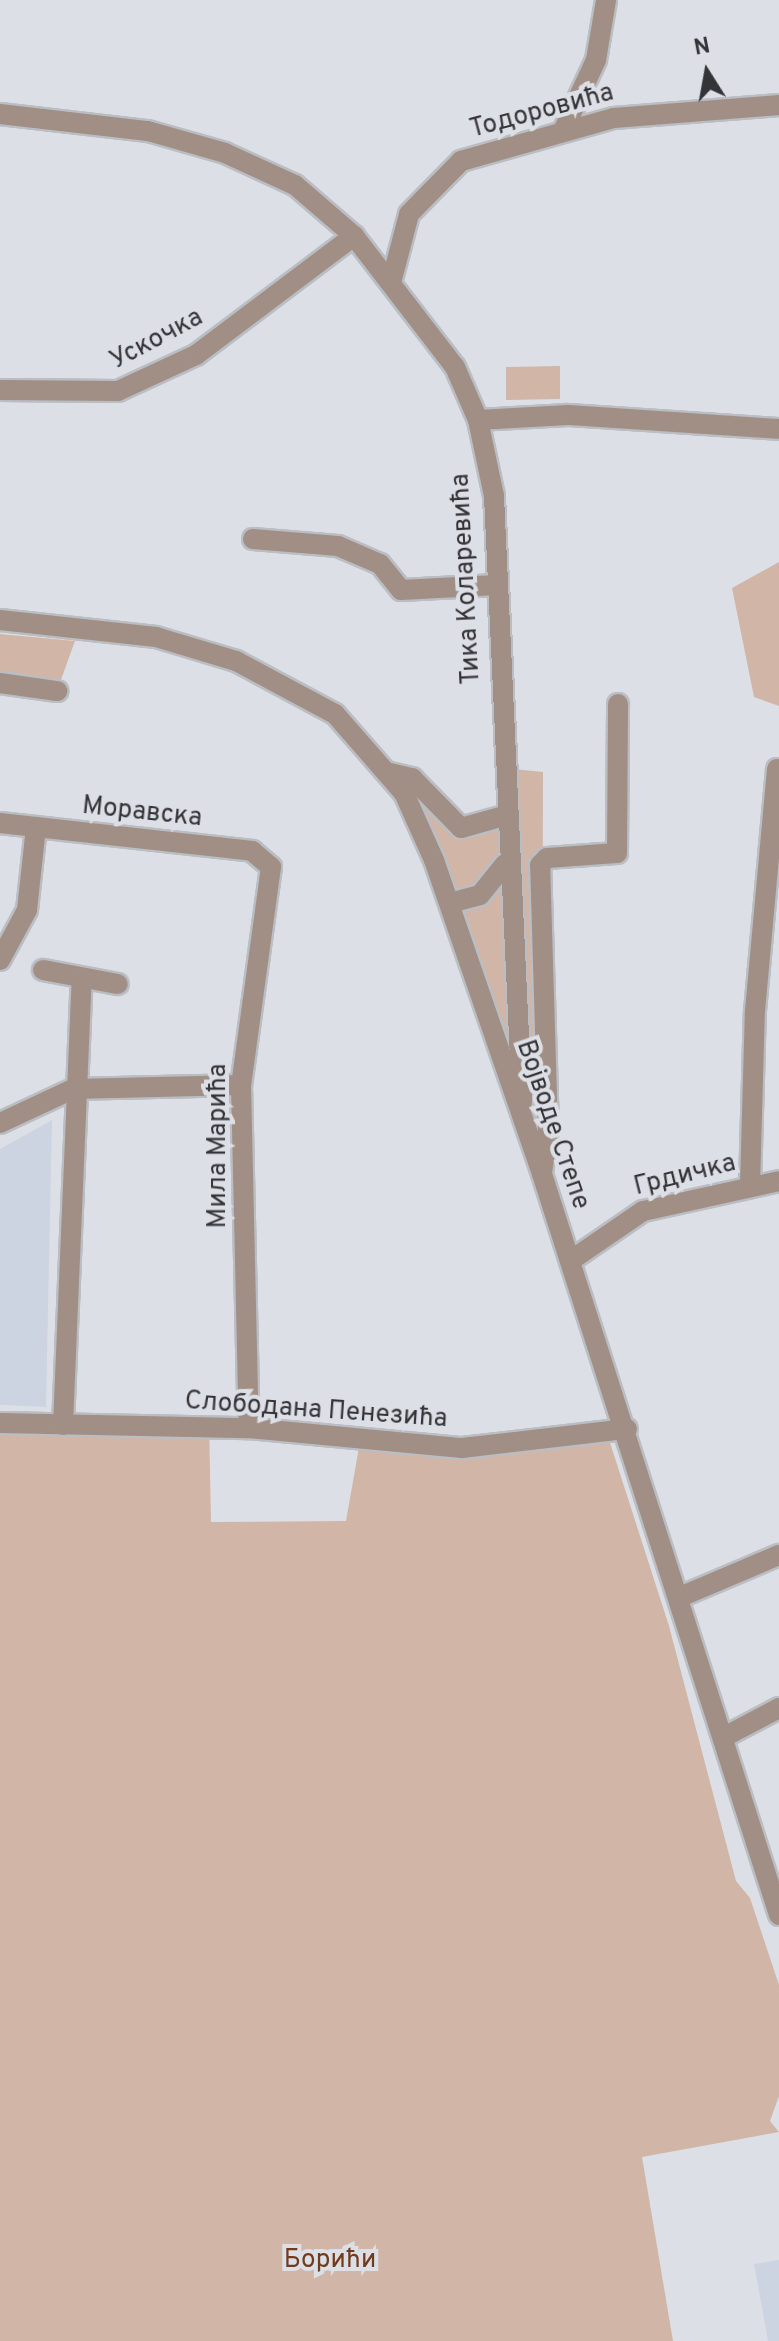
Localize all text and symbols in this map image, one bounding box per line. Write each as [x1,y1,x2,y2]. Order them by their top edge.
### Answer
north arrow [667,32,747,112]
text: N [692,33,713,63]
street label: Тодоровића [467,78,617,146]
street label: Ускочка [105,303,209,377]
street label: Тика Коларевића [446,473,488,685]
street label: Моравска [80,791,204,835]
street label: Војводе Степе [508,1036,596,1214]
street label: Мила Марића [203,1063,235,1229]
street label: Грдичка [631,1148,739,1204]
street label: Слободана Пенезића [184,1386,448,1436]
park label: Борићи [284,2245,376,2277]

